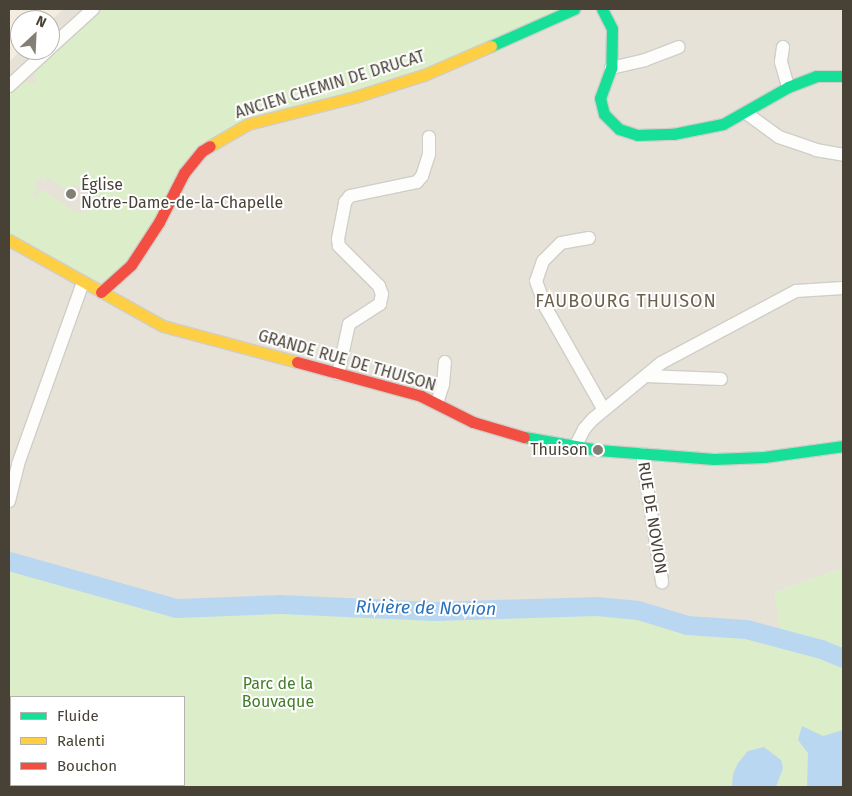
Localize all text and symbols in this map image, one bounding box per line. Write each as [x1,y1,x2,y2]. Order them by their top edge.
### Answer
north arrow [10,10,60,60]
text: N [33,12,49,32]
street label: ANCIEN CHEMIN DE DRUCAT [233,47,427,123]
place label: Église Notre-Dame-de-la-Chapelle [81,175,283,213]
marker: Église Notre-Dame-de-la-Chapelle [65,188,77,200]
district label: FAUBOURG THUISON [533,290,719,312]
street label: GRANDE RUE DE THUISON [256,326,438,396]
place label: Thuison [530,440,588,460]
marker: Thuison [592,444,604,456]
street label: RUE DE NOVION [634,460,670,576]
water label: Rivière de Novion [355,596,497,620]
park label: Parc de la Bouvaque [242,674,314,712]
legend [10,696,185,786]
text: Fluide [57,707,99,725]
text: Ralenti [57,732,105,750]
text: Bouchon [57,757,117,775]

